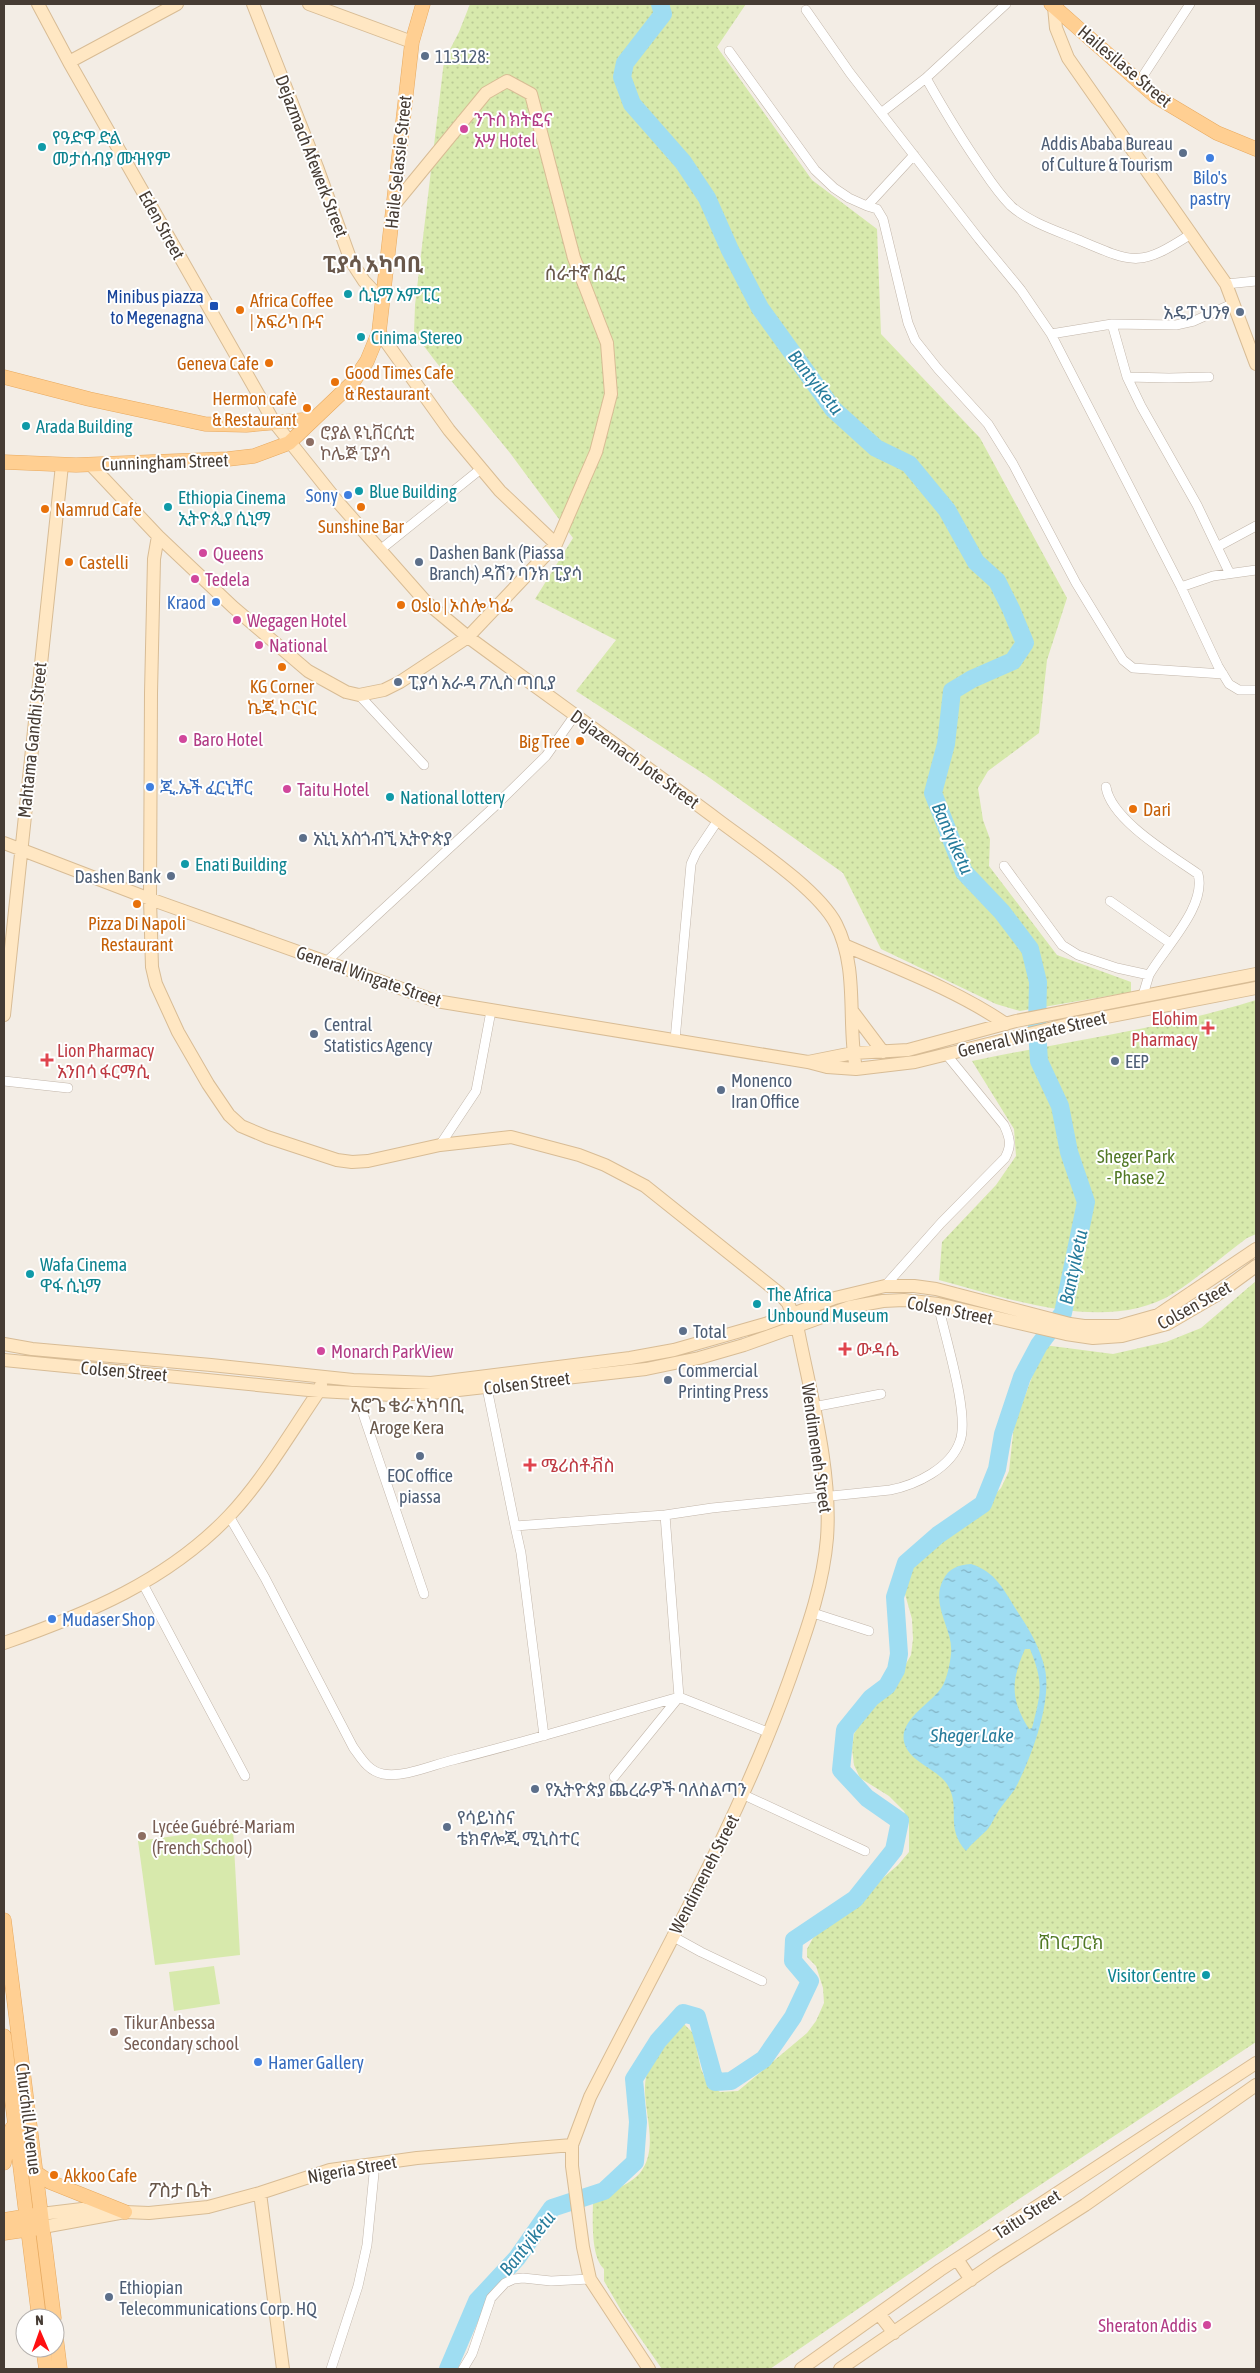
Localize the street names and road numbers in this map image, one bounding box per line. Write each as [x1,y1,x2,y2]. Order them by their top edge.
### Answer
street label: Hailesilase Street [1074,21,1176,111]
street label: Dejazmach Afewerk Street [271,72,353,240]
street label: Haile Selassie Street [381,94,415,230]
street label: Eden Street [135,187,189,263]
street label: Cunningham Street [101,449,229,475]
street label: Mahtama Gandhi Street [13,661,51,819]
street label: Dejazemach Jote Street [567,705,703,813]
street label: General Wingate Street [294,941,444,1011]
street label: General Wingate Street [956,1007,1108,1061]
street label: Colsen Steet [1153,1276,1235,1334]
street label: Colsen Street [906,1291,994,1329]
street label: Colsen Street [80,1357,168,1385]
street label: Colsen Street [483,1367,571,1399]
street label: Wendimeneh Street [797,1382,837,1514]
street label: Wendimeneh Street [665,1811,743,1937]
street label: Churchill Avenue [12,2062,46,2176]
street label: Nigeria Street [306,2151,398,2187]
street label: Taitu Street [990,2185,1064,2243]

